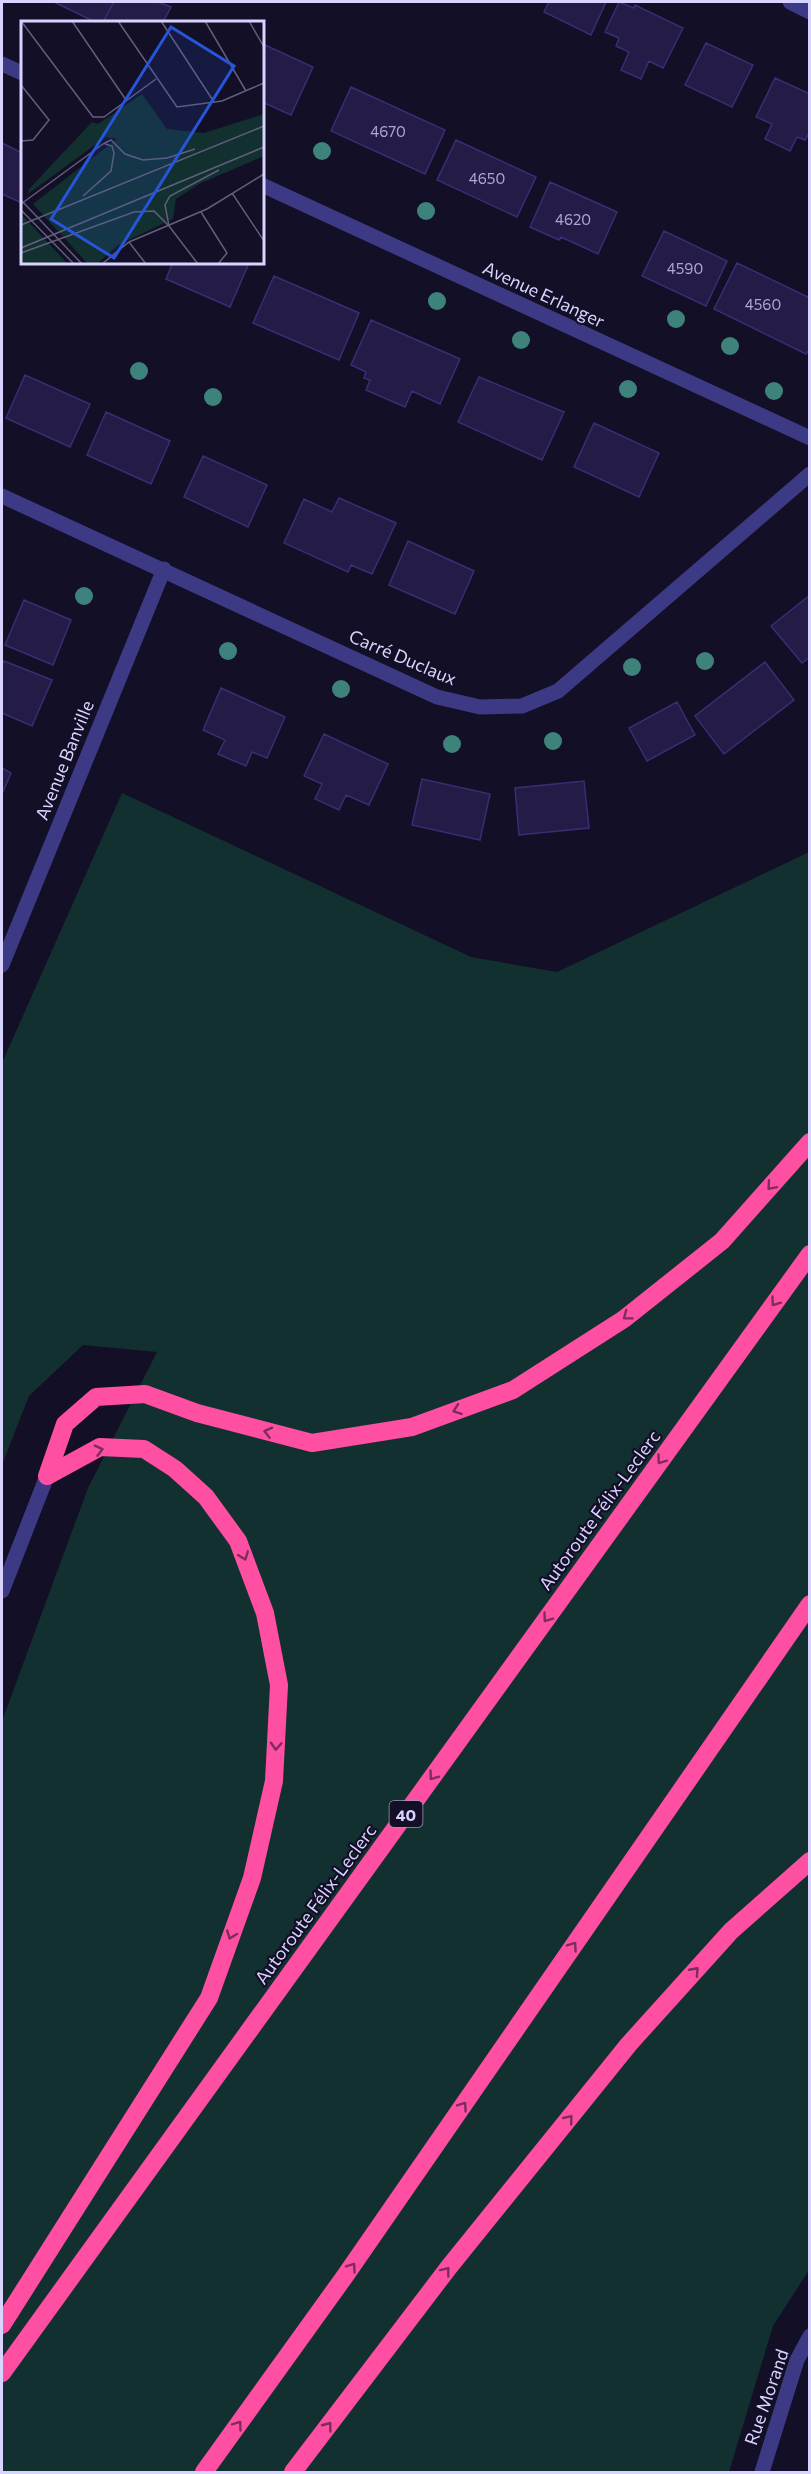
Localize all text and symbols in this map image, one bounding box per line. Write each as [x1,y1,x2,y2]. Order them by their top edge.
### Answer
inset map [21,21,264,264]
house number: 4670 [370,122,406,140]
house number: 4650 [469,169,505,187]
house number: 4620 [555,210,591,228]
street label: Avenue Erlanger [480,256,608,332]
house number: 4590 [667,259,703,277]
house number: 4560 [745,295,781,313]
street label: Carré Duclaux [346,624,460,690]
street label: Avenue Banville [30,697,98,823]
one-way arrow [767,1179,778,1190]
one-way arrow [771,1295,782,1306]
one-way arrow [623,1309,634,1320]
one-way arrow [453,1403,463,1416]
street label: Autoroute Félix-Leclerc [534,1426,664,1594]
one-way arrow [263,1427,273,1440]
one-way arrow [94,1445,104,1458]
one-way arrow [657,1453,668,1464]
one-way arrow [237,1550,249,1561]
one-way arrow [543,1611,554,1622]
one-way arrow [270,1742,283,1751]
one-way arrow [429,1769,440,1780]
road number: 40 [390,1801,422,1827]
street label: Autoroute Félix-Leclerc [250,1820,380,1988]
one-way arrow [226,1929,239,1940]
one-way arrow [566,1941,577,1952]
one-way arrow [688,1967,699,1977]
one-way arrow [456,2102,467,2113]
one-way arrow [561,2115,572,2126]
one-way arrow [345,2262,356,2273]
one-way arrow [439,2267,450,2278]
street label: Rue Morand [739,2346,793,2448]
one-way arrow [231,2421,242,2432]
one-way arrow [321,2422,332,2433]

